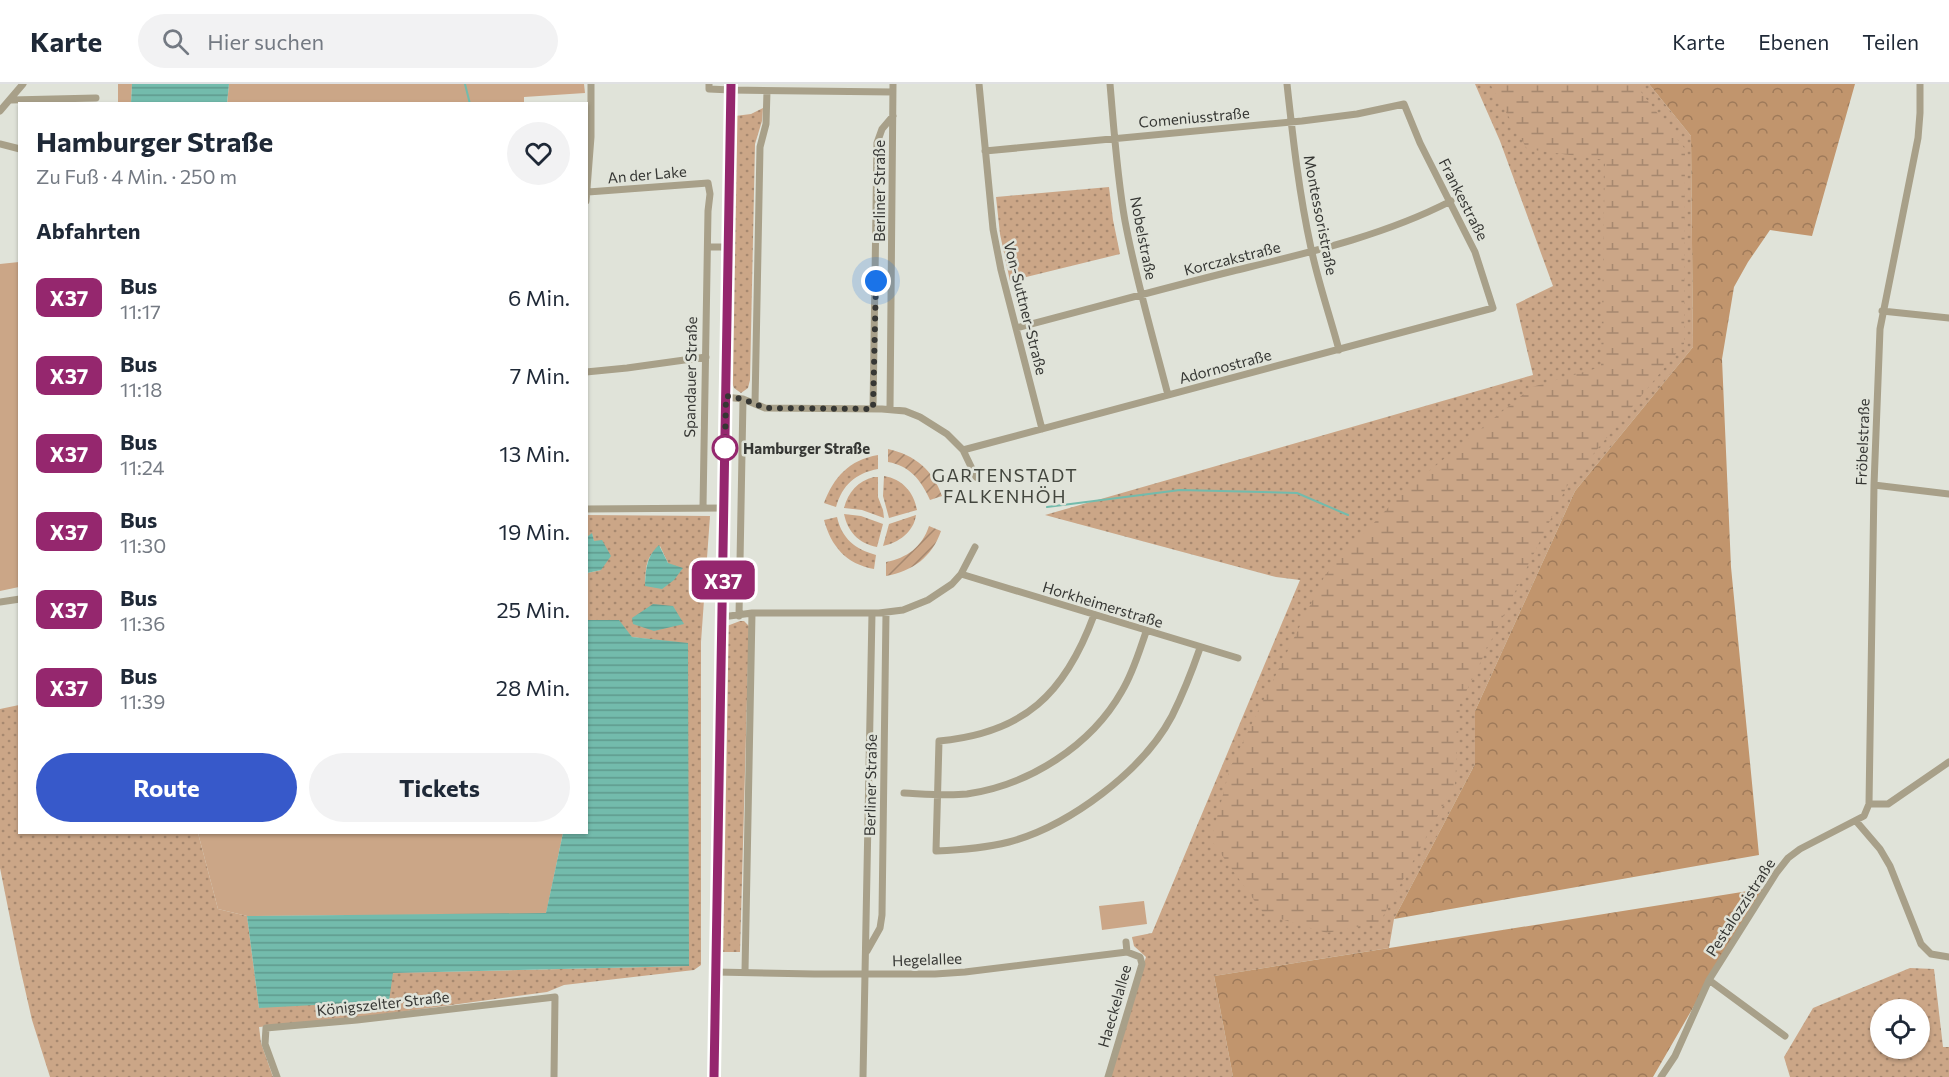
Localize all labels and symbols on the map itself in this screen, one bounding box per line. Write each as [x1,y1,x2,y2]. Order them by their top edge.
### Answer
street label: Comeniusstraße [1138,103,1250,131]
street label: Berliner Straße [870,140,888,242]
street label: Montessoristraße [1301,153,1341,277]
street label: Frankestraße [1436,155,1492,243]
street label: An der Lake [607,162,687,186]
street label: Nobelstraße [1127,195,1161,281]
street label: Korczakstraße [1182,237,1282,279]
street label: Von-Suttner-Straße [1001,239,1051,377]
your location [861,266,891,296]
street label: Spandauer Straße [680,316,700,438]
street label: Adornostraße [1177,345,1273,387]
street label: Fröbelstraße [1851,398,1873,486]
marker: Hamburger Straße [712,435,738,461]
place label: Hamburger Straße [743,439,870,457]
district label: GARTENSTADT FALKENHÖH [932,464,1078,507]
line badge: X37 [688,560,758,600]
street label: Horkheimerstraße [1041,577,1166,631]
street label: Berliner Straße [860,734,880,836]
street label: Pestalozzistraße [1702,855,1778,959]
street label: Hegelallee [892,949,962,969]
street label: Haeckelallee [1094,962,1134,1049]
street label: Königszelter Straße [316,987,450,1019]

